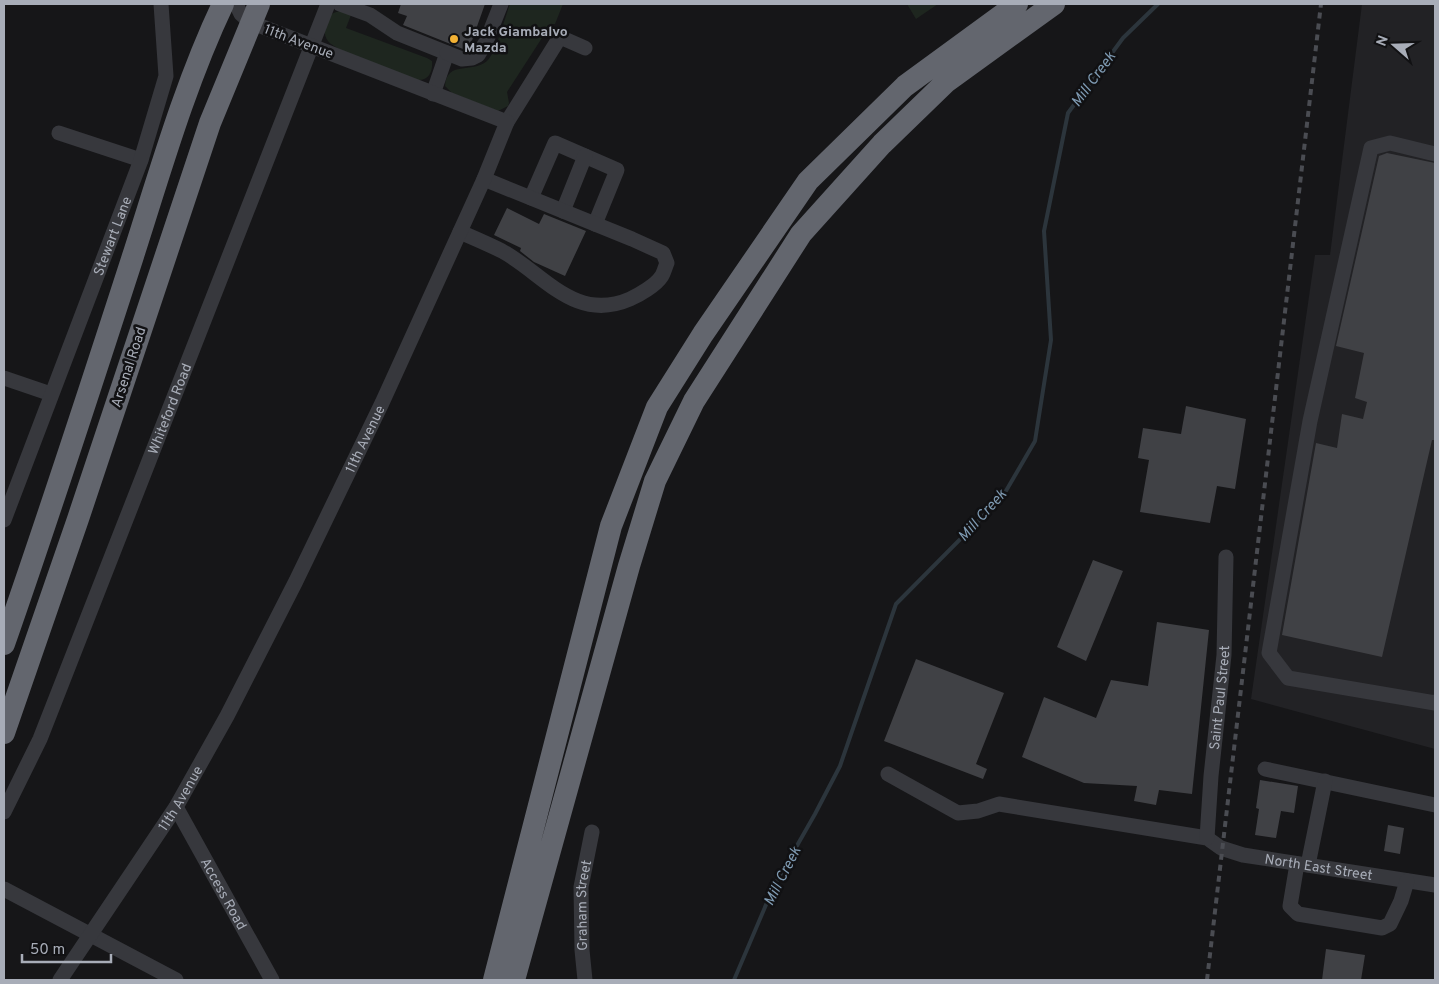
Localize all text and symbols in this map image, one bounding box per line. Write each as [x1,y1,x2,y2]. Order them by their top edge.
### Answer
north arrow [1369,20,1419,70]
street label: 11th Avenue [261,21,336,63]
place label: Jack Giambalvo Mazda [464,24,568,57]
marker: Jack Giambalvo Mazda [448,33,460,45]
text: N [1373,33,1393,49]
water label: Mill Creek [1068,48,1121,111]
street label: Stewart Lane [91,194,136,278]
street label: Arsenal Road [108,325,150,410]
street label: Whiteford Road [145,361,196,457]
street label: 11th Avenue [342,403,390,476]
water label: Mill Creek [955,486,1012,546]
street label: Saint Paul Street [1207,645,1234,751]
street label: 11th Avenue [155,763,207,835]
water label: Mill Creek [760,843,807,910]
street label: North East Street [1263,852,1374,885]
street label: Access Road [196,855,250,933]
street label: Graham Street [574,859,596,951]
scale bar [22,932,111,964]
text: 50 m [30,941,65,960]

